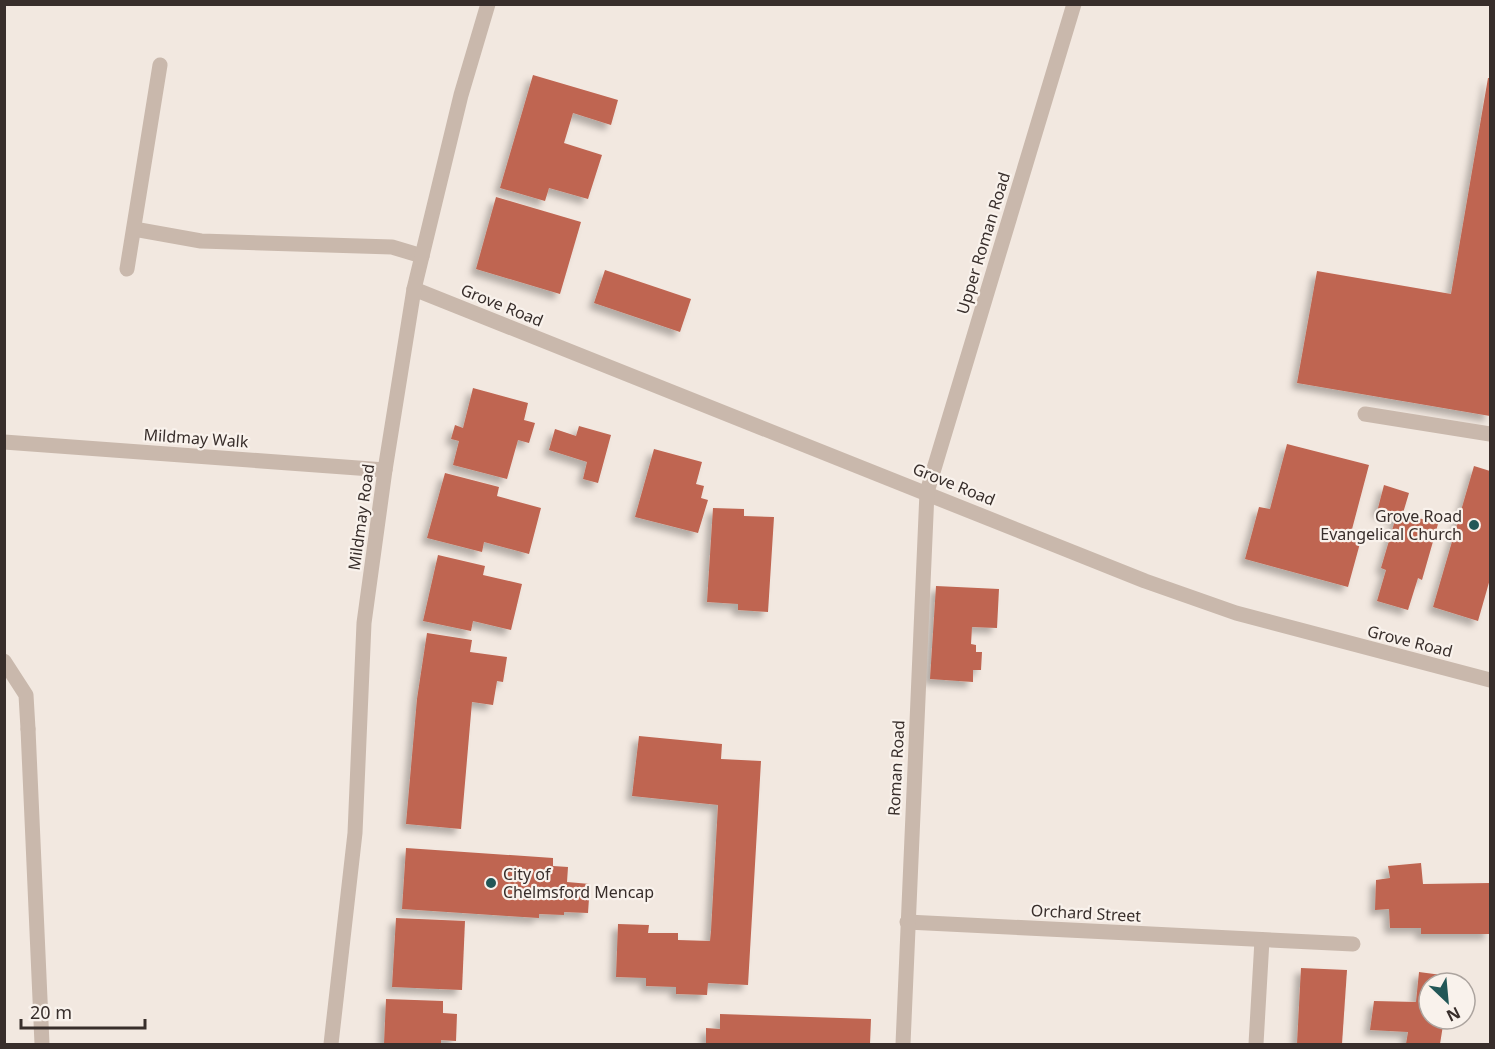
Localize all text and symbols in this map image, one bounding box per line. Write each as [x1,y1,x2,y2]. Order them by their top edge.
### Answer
street label: Upper Roman Road [951,169,1015,317]
street label: Grove Road [458,278,546,332]
street label: Mildmay Walk [143,423,250,453]
street label: Grove Road [910,457,998,511]
street label: Mildmay Road [343,462,379,572]
place label: Grove Road Evangelical Church [1320,505,1462,545]
marker: Grove Road Evangelical Church [1467,518,1481,532]
street label: Grove Road [1365,620,1455,662]
street label: Roman Road [883,719,909,817]
place label: City of Chelmsford Mencap [503,863,654,903]
marker: City of Chelmsford Mencap [484,876,498,890]
street label: Orchard Street [1030,899,1142,927]
north arrow [1417,971,1477,1031]
scale bar [21,992,146,1030]
text: 20 m [30,1000,72,1024]
text: N [1443,1002,1464,1027]

